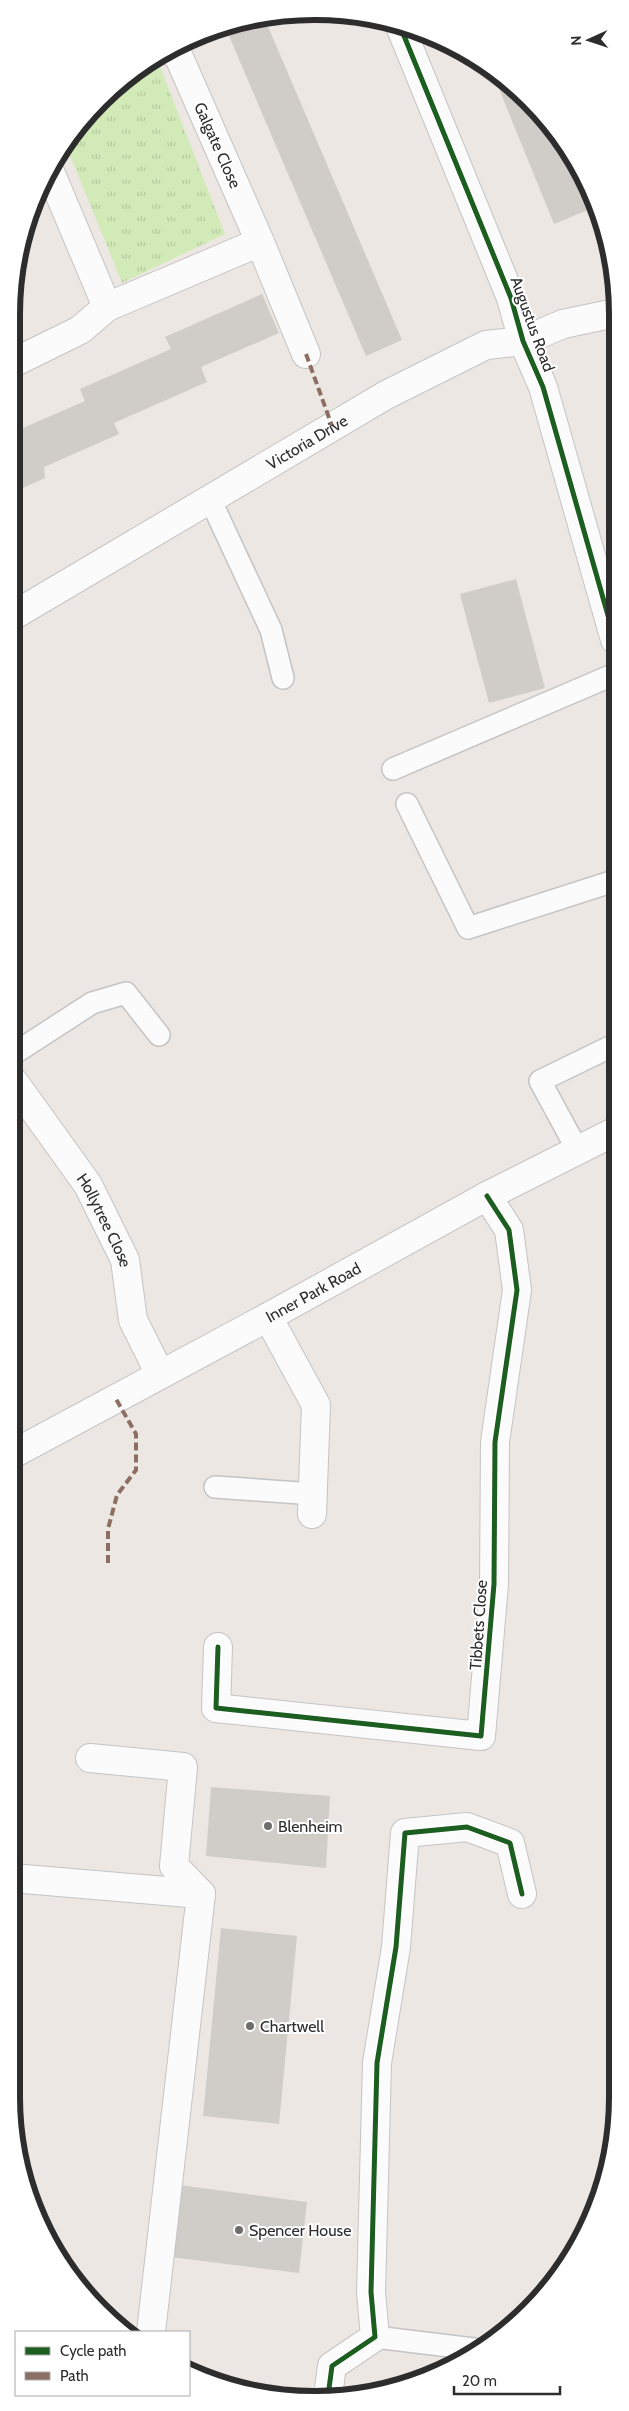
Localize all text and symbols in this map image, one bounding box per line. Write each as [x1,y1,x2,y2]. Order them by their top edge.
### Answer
north arrow [564,15,614,65]
text: N [567,35,585,46]
street label: Galgate Close [190,99,245,191]
street label: Augustus Road [507,274,559,374]
street label: Victoria Drive [263,411,351,474]
street label: Hollytree Close [73,1170,135,1268]
street label: Inner Park Road [262,1259,364,1326]
street label: Tibbets Close [466,1579,491,1671]
place label: Blenheim [278,1817,343,1836]
marker: Blenheim [262,1820,274,1832]
place label: Chartwell [260,2017,324,2036]
marker: Chartwell [244,2020,256,2032]
place label: Spencer House [249,2221,351,2240]
marker: Spencer House [233,2224,245,2236]
legend [15,2331,190,2396]
text: Cycle path [60,2342,126,2360]
scale bar [454,2364,560,2396]
text: Path [60,2367,89,2385]
text: 20 m [462,2372,497,2390]

